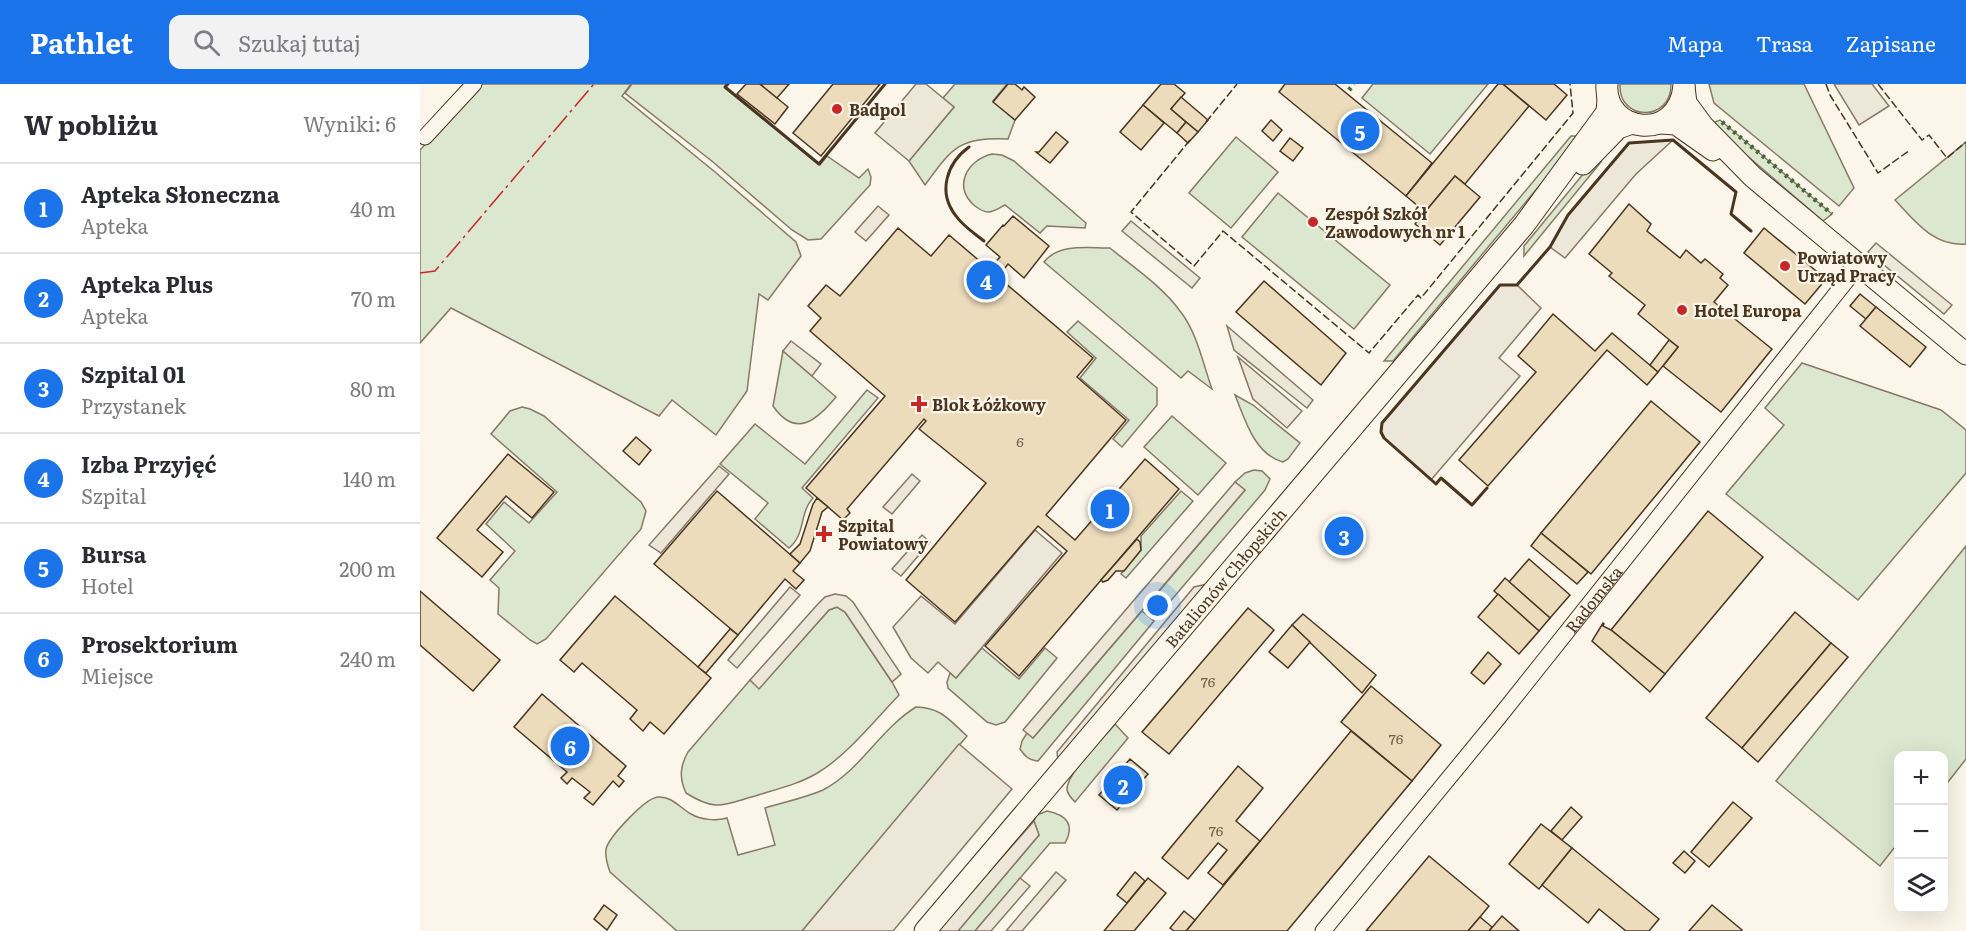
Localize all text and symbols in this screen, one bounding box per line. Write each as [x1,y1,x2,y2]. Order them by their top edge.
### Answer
search box [169,15,589,69]
text: Pathlet [30,21,133,63]
icon: search [190,26,223,59]
text: Szukaj tutaj [238,26,361,59]
text: Mapa [1667,27,1723,58]
text: Trasa [1756,27,1813,58]
text: Zapisane [1846,27,1936,58]
place label: Badpol [849,97,906,121]
marker: Badpol [830,102,844,116]
text: W pobliżu [24,104,158,143]
text: Wyniki: 6 [303,108,396,138]
pin: 5 [1340,108,1380,154]
text: Apteka Słoneczna [81,177,280,210]
text: 1 [39,193,48,223]
text: 40 m [350,193,396,223]
place label: Zespół Szkół Zawodowych nr 1 [1325,201,1465,243]
text: Apteka [81,210,148,240]
marker: Zespół Szkół Zawodowych nr 1 [1306,215,1320,229]
place label: Powiatowy Urząd Pracy [1797,245,1896,287]
pin: 4 [966,258,1006,302]
marker: Powiatowy Urząd Pracy [1778,259,1792,273]
text: Apteka Plus [81,267,213,300]
text: 2 [38,283,49,313]
text: 70 m [351,283,396,313]
place label: Hotel Europa [1694,298,1802,322]
text: Apteka [81,300,148,330]
marker: Hotel Europa [1675,303,1689,317]
text: Szpital 01 [81,357,185,390]
text: 3 [38,373,49,403]
text: 80 m [350,373,396,403]
text: Przystanek [81,390,186,420]
place label: Blok Łóżkowy [932,392,1046,416]
marker: Blok Łóżkowy [910,395,928,413]
house number: 6 [1016,431,1024,451]
text: Izba Przyjęć [81,447,216,480]
text: 4 [37,463,50,493]
text: 140 m [343,463,396,493]
text: Szpital [81,480,146,510]
pin: 1 [1090,486,1130,532]
street label: Batalionów Chłopskich [1159,502,1292,652]
place label: Szpital Powiatowy [838,513,928,555]
pin: 3 [1324,514,1364,558]
marker: Szpital Powiatowy [815,525,833,543]
text: Bursa [81,537,147,570]
text: 5 [38,553,49,583]
text: 200 m [339,553,396,583]
street label: Radomska [1559,560,1627,638]
text: Hotel [81,570,134,600]
your location [1143,591,1172,620]
text: Prosektorium [81,627,238,660]
text: 6 [38,643,49,673]
text: 240 m [340,643,396,673]
text: Miejsce [81,660,153,690]
house number: 76 [1201,671,1216,691]
pin: 6 [550,724,590,768]
house number: 76 [1389,728,1404,748]
map controls [1894,751,1948,913]
button: + [1894,751,1948,805]
pin: 2 [1104,762,1142,808]
button: − [1894,805,1948,859]
house number: 76 [1209,820,1224,840]
button: layers [1894,859,1948,913]

